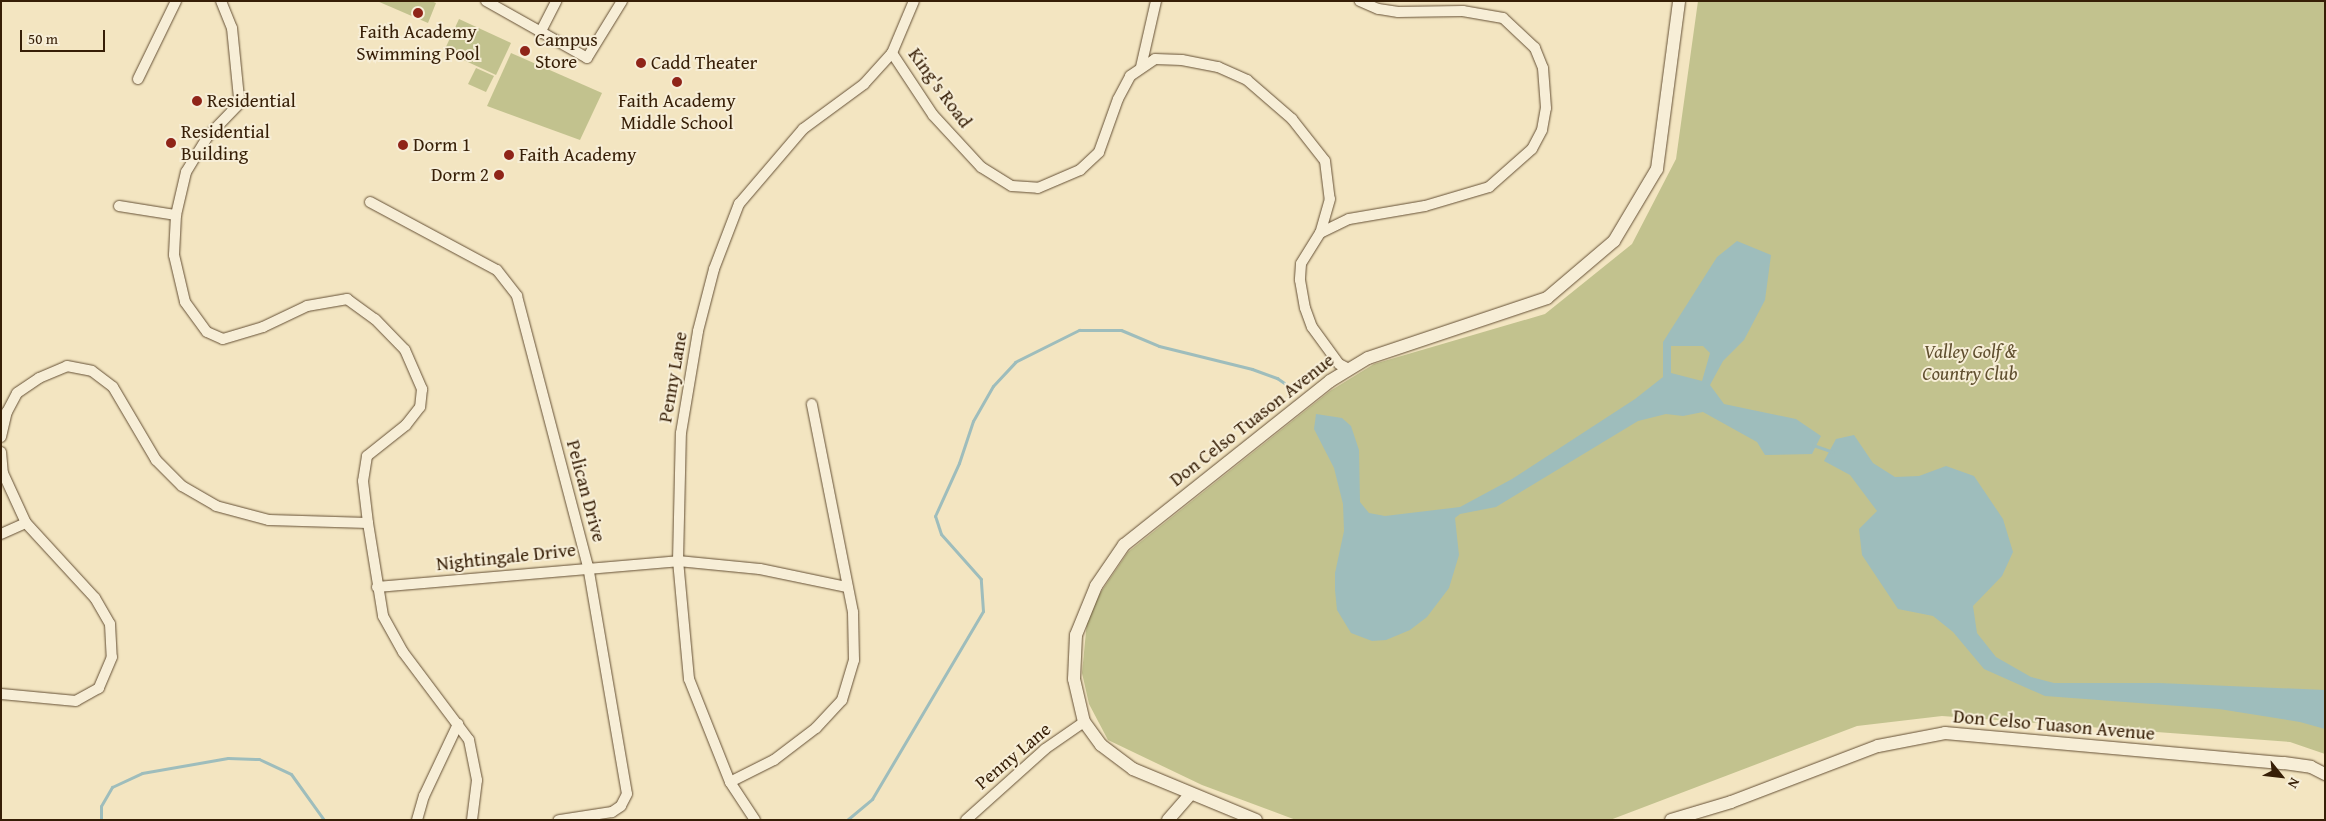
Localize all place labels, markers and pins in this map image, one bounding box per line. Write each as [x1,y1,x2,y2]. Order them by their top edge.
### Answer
marker: Faith Academy Swimming Pool [412,7,424,19]
place label: Faith Academy Swimming Pool [356,21,480,65]
place label: Campus Store [535,29,598,73]
marker: Campus Store [519,45,531,57]
place label: Cadd Theater [651,52,757,74]
marker: Cadd Theater [635,57,647,69]
marker: Faith Academy Middle School [671,76,683,88]
place label: Residential [207,90,296,112]
place label: Faith Academy Middle School [618,90,736,134]
marker: Residential [191,95,203,107]
place label: Residential Building [181,121,270,165]
place label: Dorm 1 [413,134,471,156]
marker: Residential Building [165,137,177,149]
marker: Dorm 1 [397,139,409,151]
place label: Faith Academy [519,144,636,166]
marker: Faith Academy [503,149,515,161]
place label: Dorm 2 [431,164,489,186]
marker: Dorm 2 [493,169,505,181]

